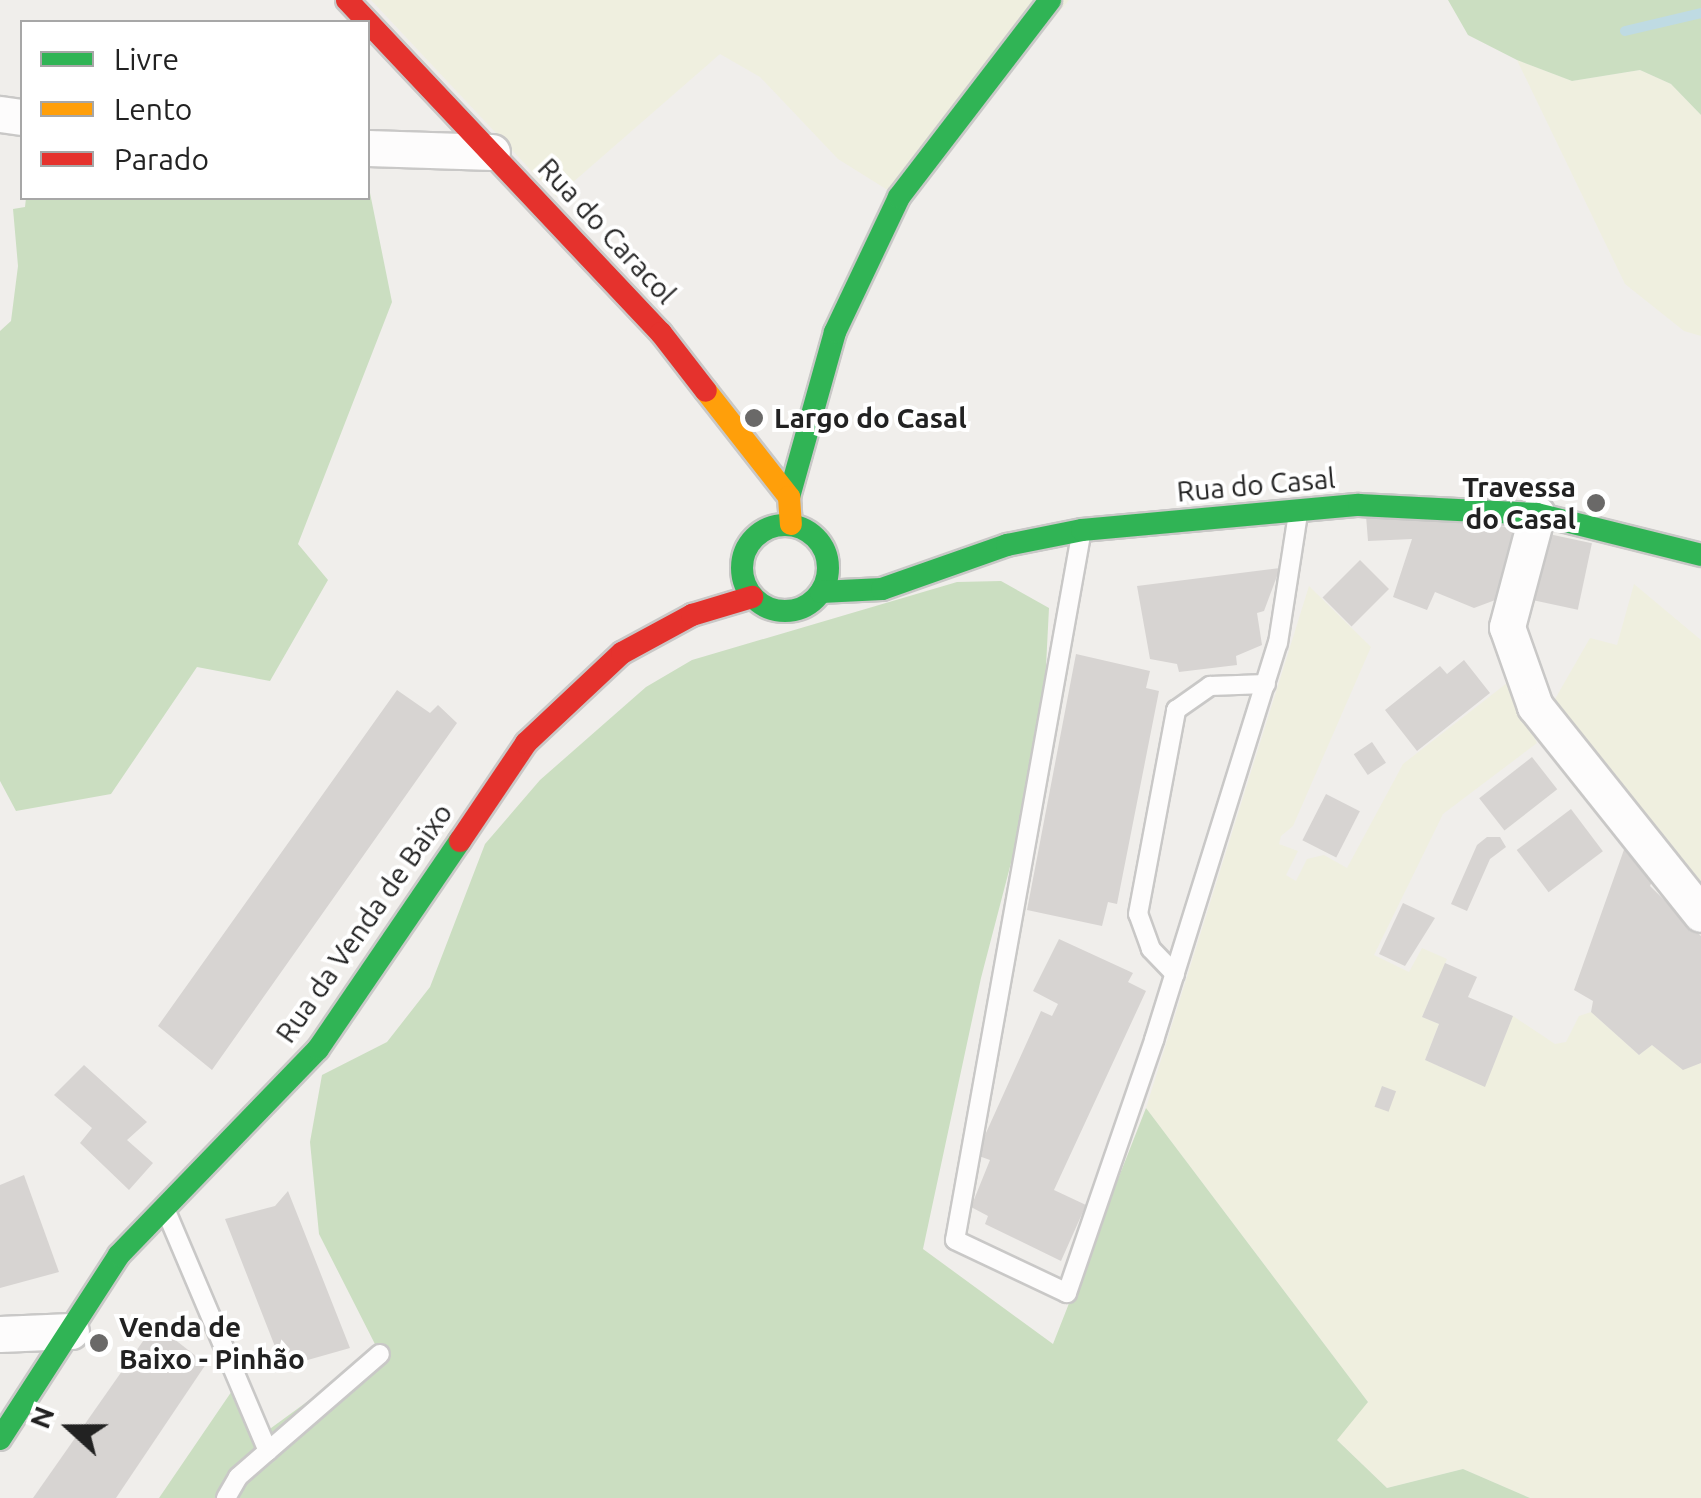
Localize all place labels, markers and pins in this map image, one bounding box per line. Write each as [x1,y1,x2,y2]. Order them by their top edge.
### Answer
place label: Largo do Casal [774,401,967,435]
marker: Largo do Casal [743,407,765,429]
place label: Travessa do Casal [1462,470,1576,536]
marker: Travessa do Casal [1585,492,1607,514]
place label: Venda de Baixo - Pinhão [119,1310,305,1376]
marker: Venda de Baixo - Pinhão [88,1332,110,1354]

